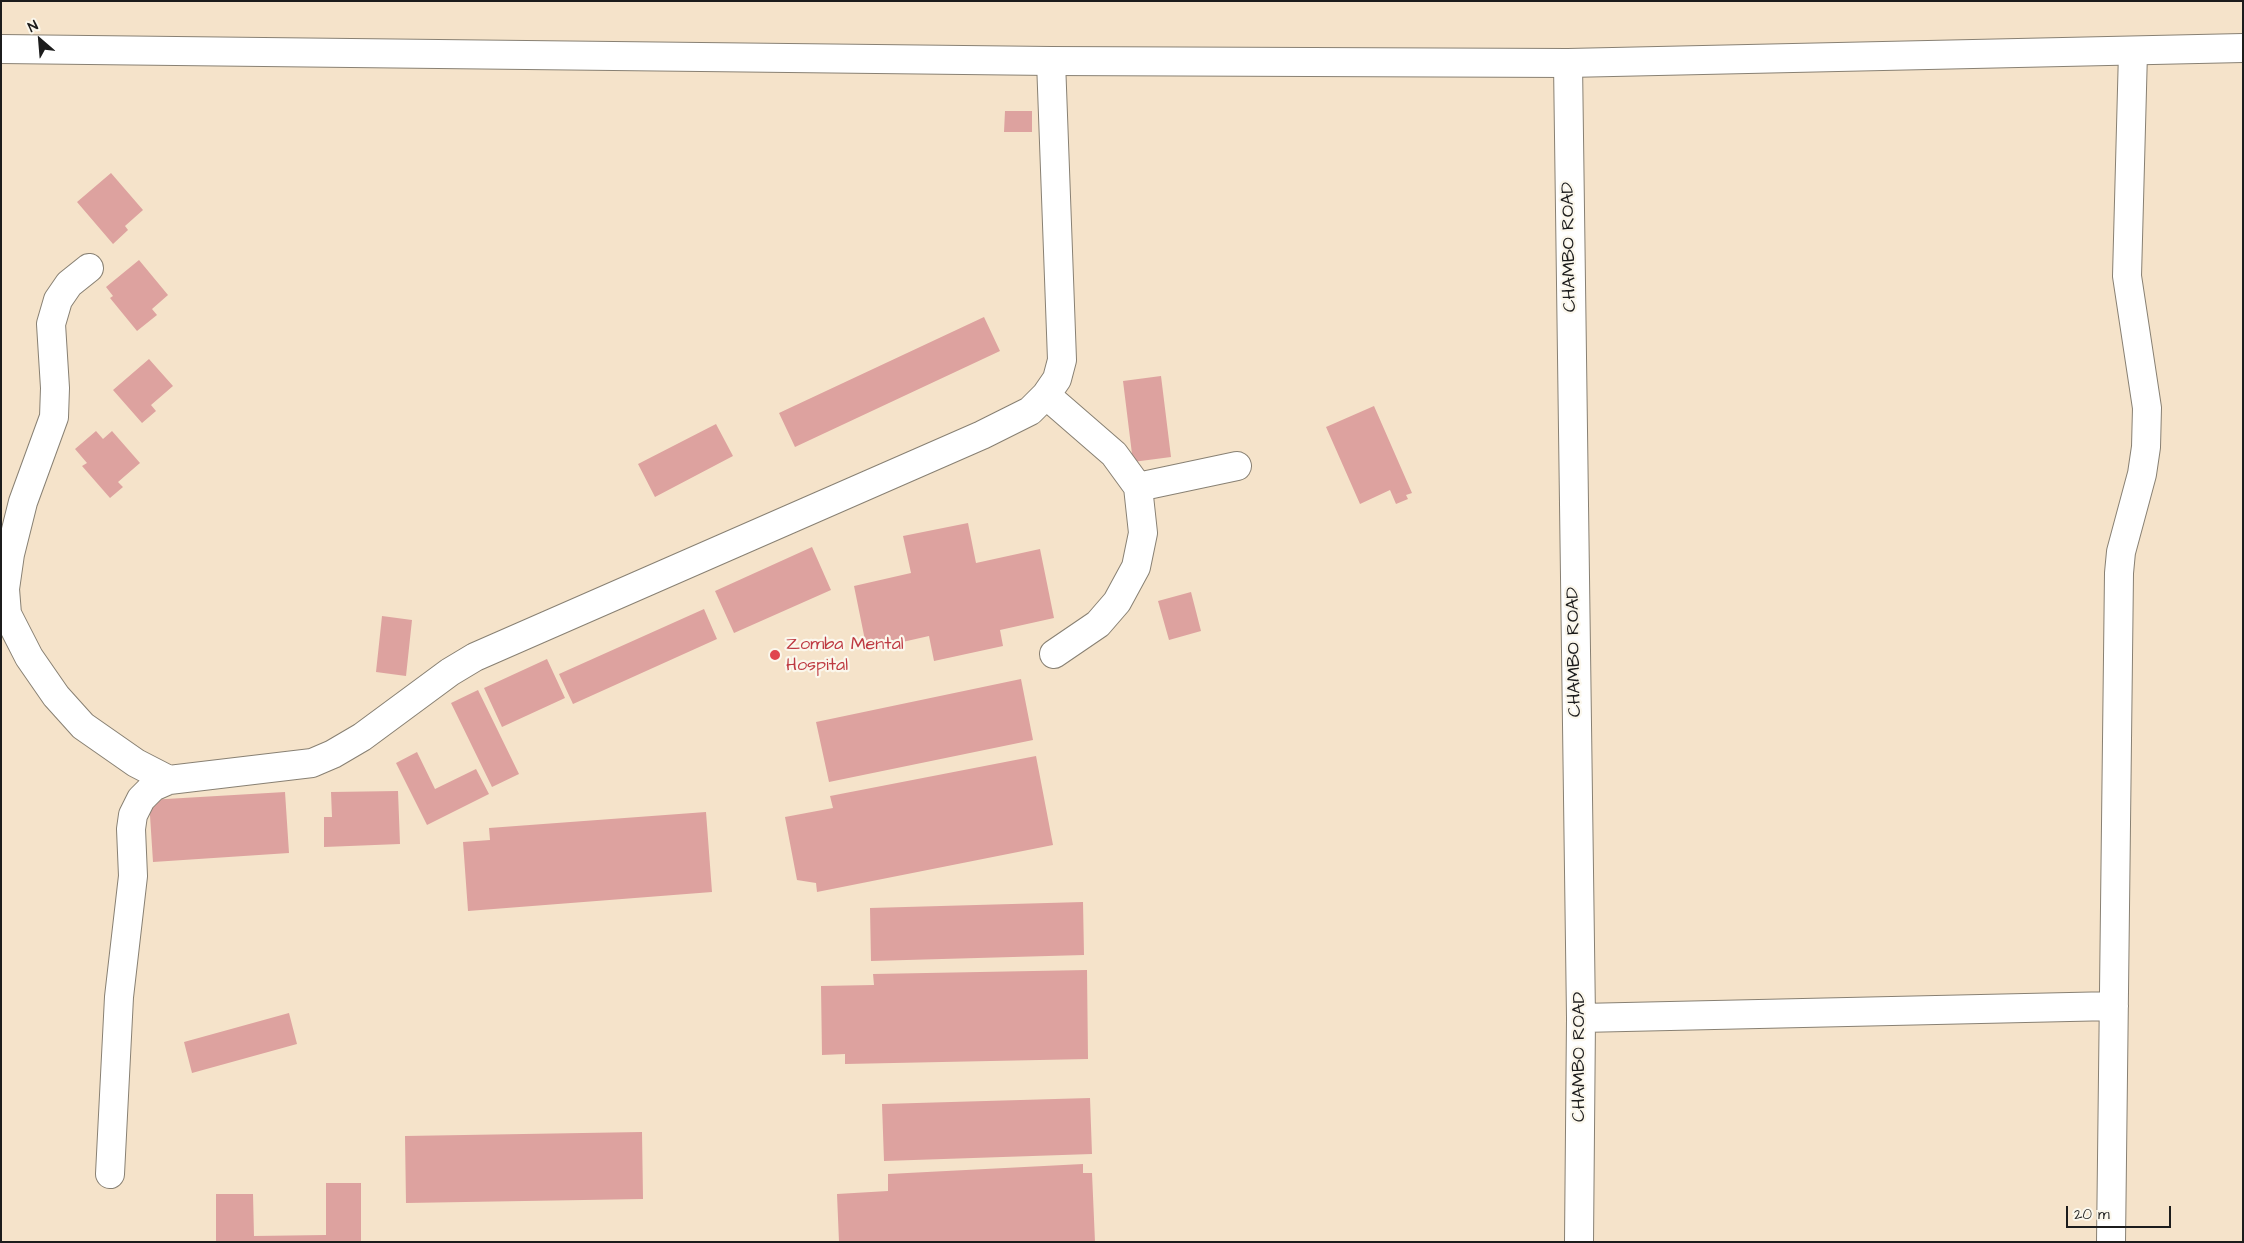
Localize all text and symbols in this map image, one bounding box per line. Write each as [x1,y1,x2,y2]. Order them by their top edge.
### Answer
north arrow [15,15,65,65]
text: N [25,16,42,38]
street label: CHAMBO ROAD [1558,182,1582,312]
street label: CHAMBO ROAD [1563,587,1587,717]
place label: Zomba Mental Hospital [786,634,904,676]
marker: Zomba Mental Hospital [768,648,782,662]
street label: CHAMBO ROAD [1569,992,1591,1122]
scale bar [2069,1196,2174,1228]
text: 20 m [2074,1204,2110,1225]

